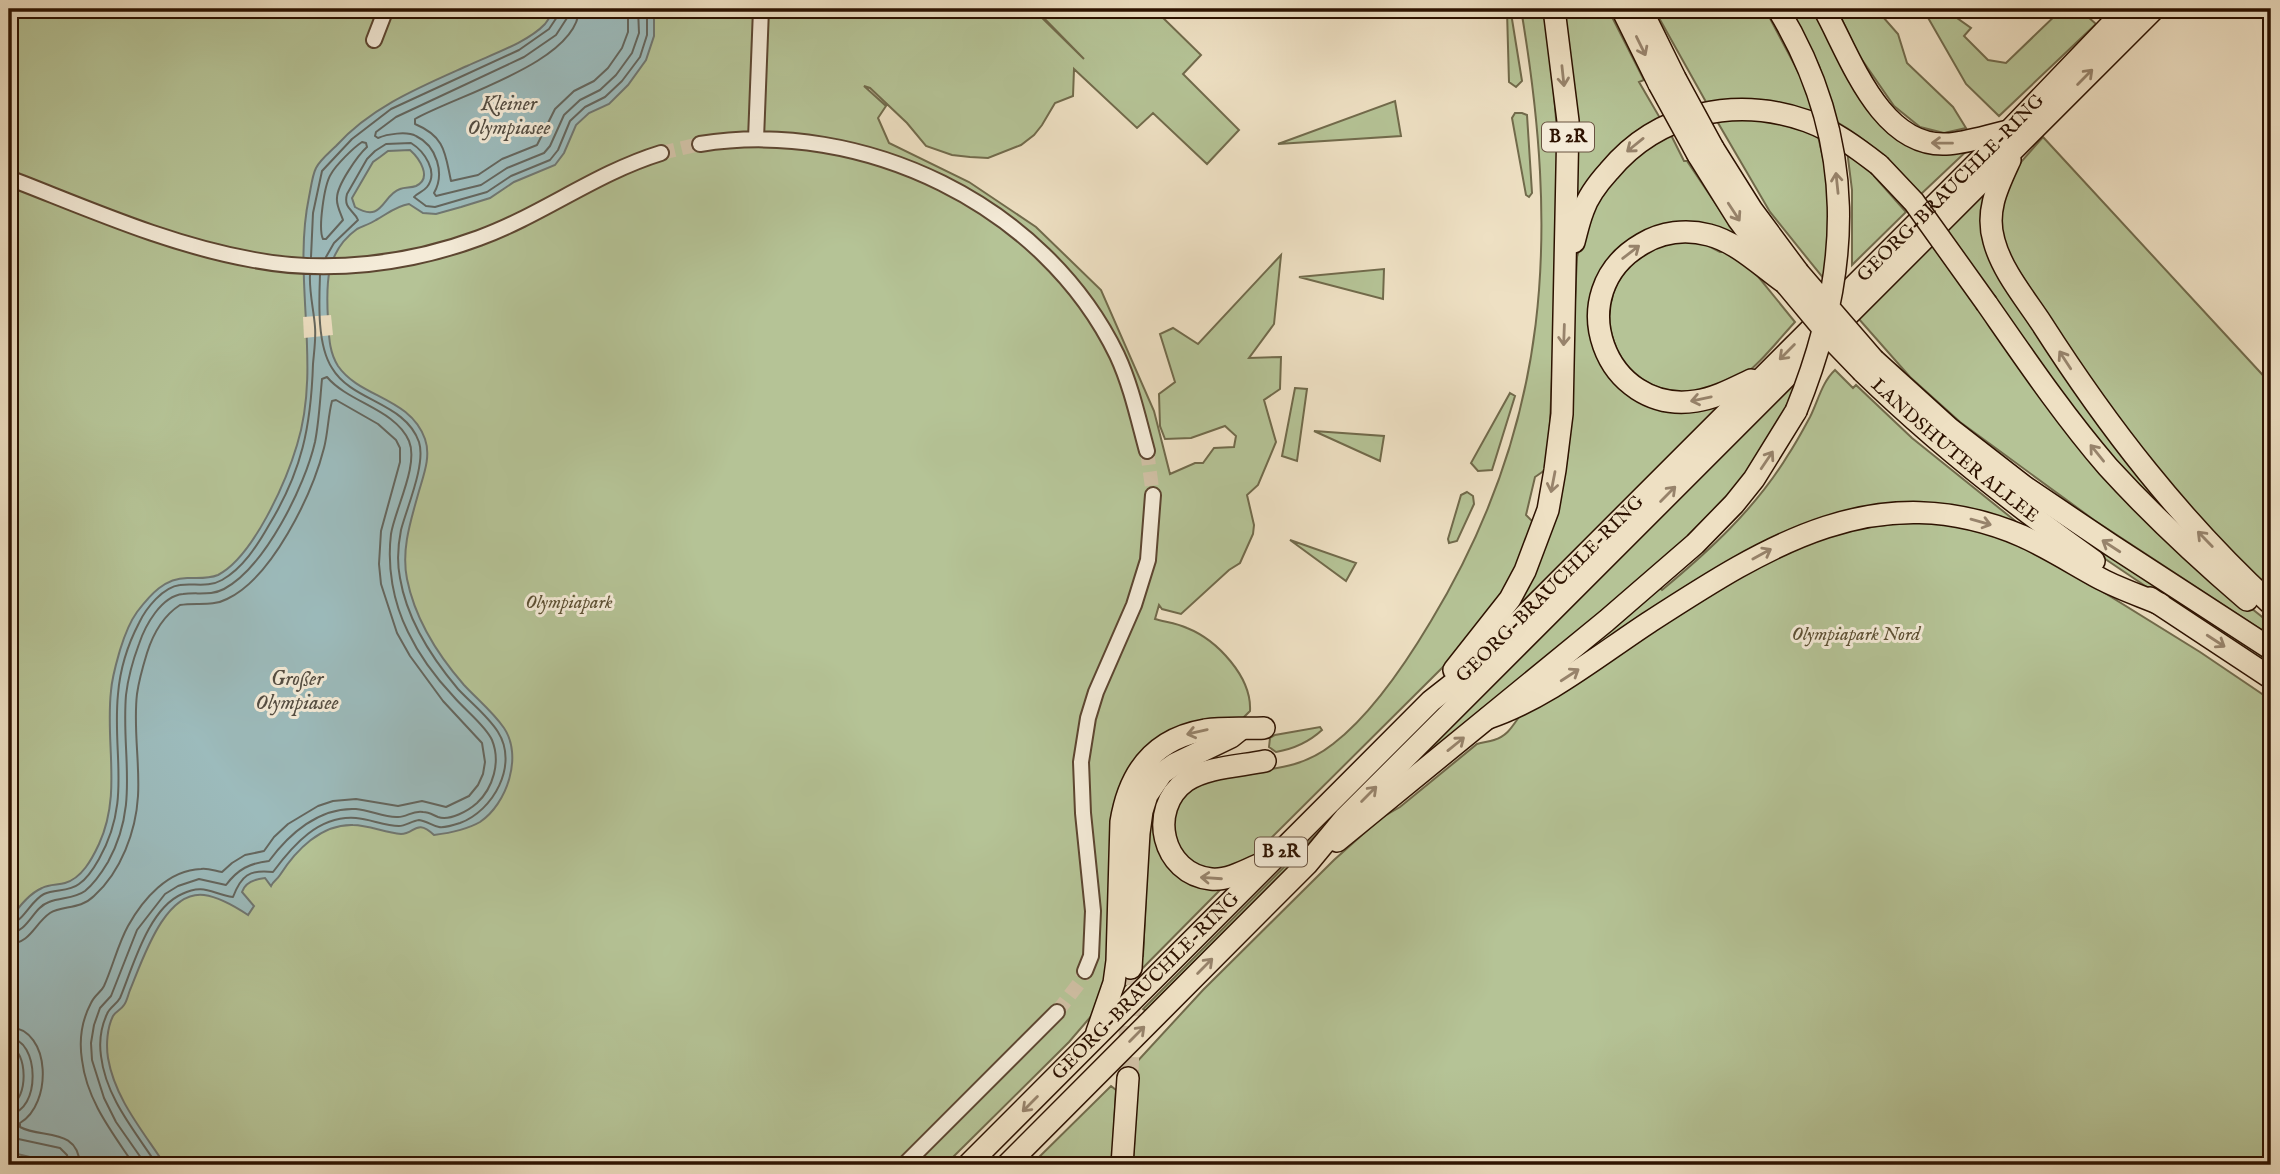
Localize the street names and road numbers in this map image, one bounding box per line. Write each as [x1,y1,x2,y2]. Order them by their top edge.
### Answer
street label: GEORG-BRAUCHLE-RING [1852,89,2050,288]
road number: B 2R [1542,122,1594,152]
street label: LANDSHUTER ALLEE [1865,374,2043,528]
street label: GEORG-BRAUCHLE-RING [1452,491,1649,689]
road number: B 2R [1255,838,1307,866]
street label: GEORG-BRAUCHLE-RING [1047,888,1245,1086]

